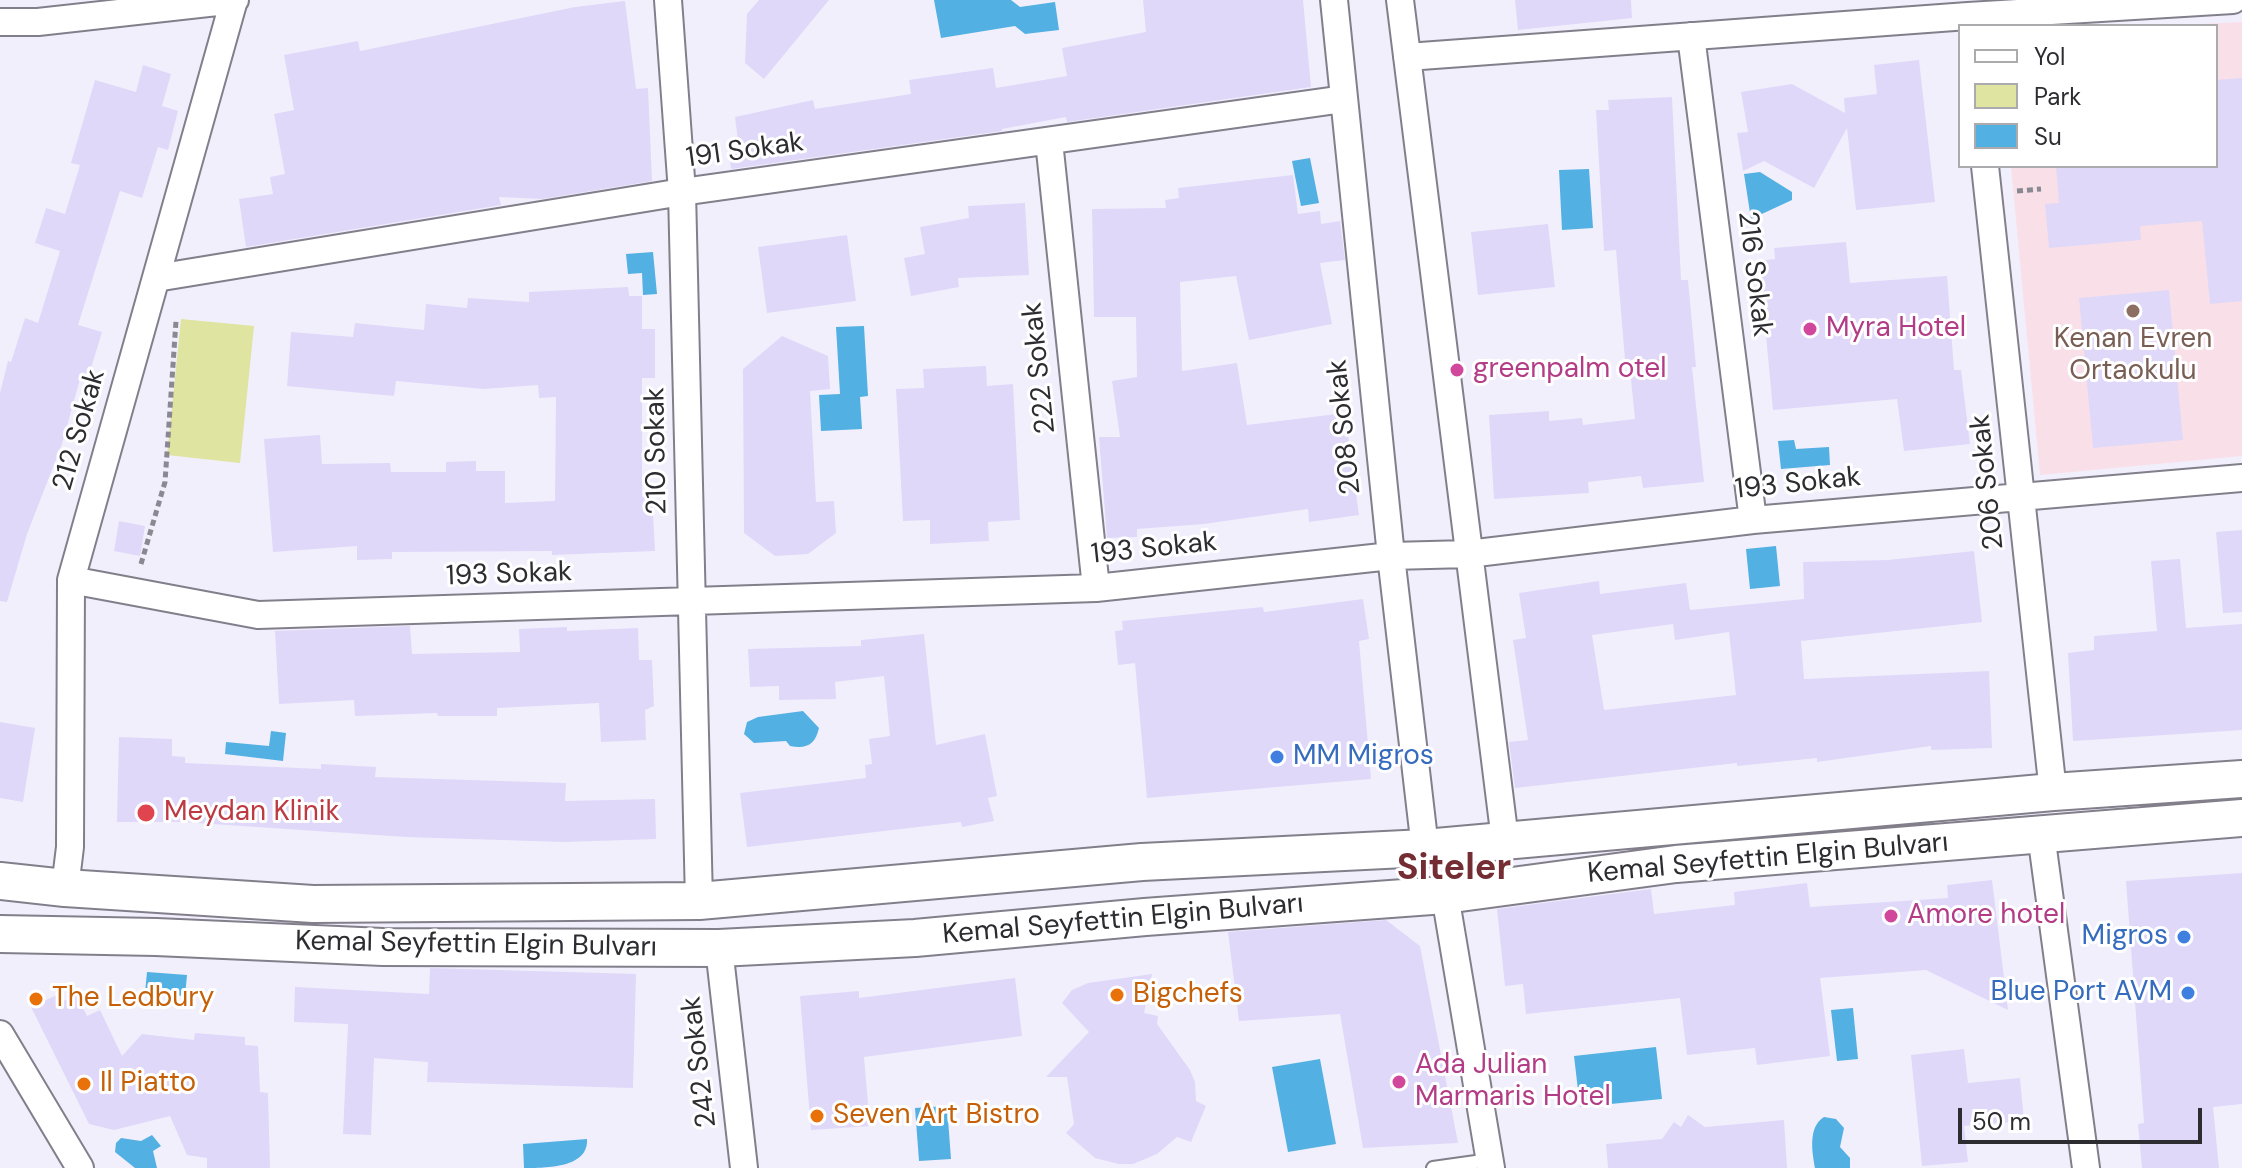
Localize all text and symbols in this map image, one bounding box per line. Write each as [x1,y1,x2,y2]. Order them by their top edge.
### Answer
legend [1958,24,2218,168]
text: Yol [2034,41,2065,72]
text: Park [2034,81,2081,112]
text: Su [2034,121,2062,152]
street label: 191 Sokak [684,126,806,176]
street label: 216 Sokak [1730,209,1778,339]
street label: 222 Sokak [1016,301,1064,435]
marker: Kenan Evren Ortaokulu [2124,302,2142,320]
place label: Myra Hotel [1826,312,1966,346]
marker: Myra Hotel [1801,320,1819,338]
place label: Kenan Evren Ortaokulu [2054,323,2212,389]
place label: greenpalm otel [1473,353,1667,387]
street label: 208 Sokak [1321,358,1369,496]
marker: greenpalm otel [1448,361,1466,379]
street label: 212 Sokak [47,365,113,495]
street label: 210 Sokak [639,387,675,515]
street label: 206 Sokak [1964,413,2012,551]
street label: 193 Sokak [1734,461,1862,507]
street label: 193 Sokak [1090,526,1218,572]
street label: 193 Sokak [445,556,573,594]
place label: MM Migros [1293,740,1434,774]
marker: MM Migros [1268,748,1286,766]
place label: Meydan Klinik [164,796,340,830]
marker: Meydan Klinik [135,802,157,824]
street label: Kemal Seyfettin Elgin Bulvarı [1586,826,1950,892]
district label: Siteler [1397,848,1511,892]
street label: Kemal Seyfettin Elgin Bulvarı [941,887,1305,953]
place label: Amore hotel [1907,899,2065,933]
marker: Amore hotel [1882,907,1900,925]
place label: Migros [2082,920,2168,954]
street label: Kemal Seyfettin Elgin Bulvarı [295,925,657,965]
marker: Migros [2175,928,2193,946]
place label: Blue Port AVM [1991,976,2172,1010]
place label: Bigchefs [1133,978,1243,1012]
place label: The Ledbury [52,982,214,1016]
marker: Blue Port AVM [2179,984,2197,1002]
marker: Bigchefs [1108,986,1126,1004]
marker: The Ledbury [27,990,45,1008]
street label: 242 Sokak [675,994,725,1130]
place label: Ada Julian Marmaris Hotel [1415,1049,1611,1115]
place label: Il Piatto [100,1067,196,1101]
marker: Ada Julian Marmaris Hotel [1390,1073,1408,1091]
marker: Il Piatto [75,1075,93,1093]
scale bar [1962,1092,2206,1142]
place label: Seven Art Bistro [833,1099,1040,1133]
text: 50 m [1972,1106,2031,1137]
marker: Seven Art Bistro [808,1107,826,1125]

